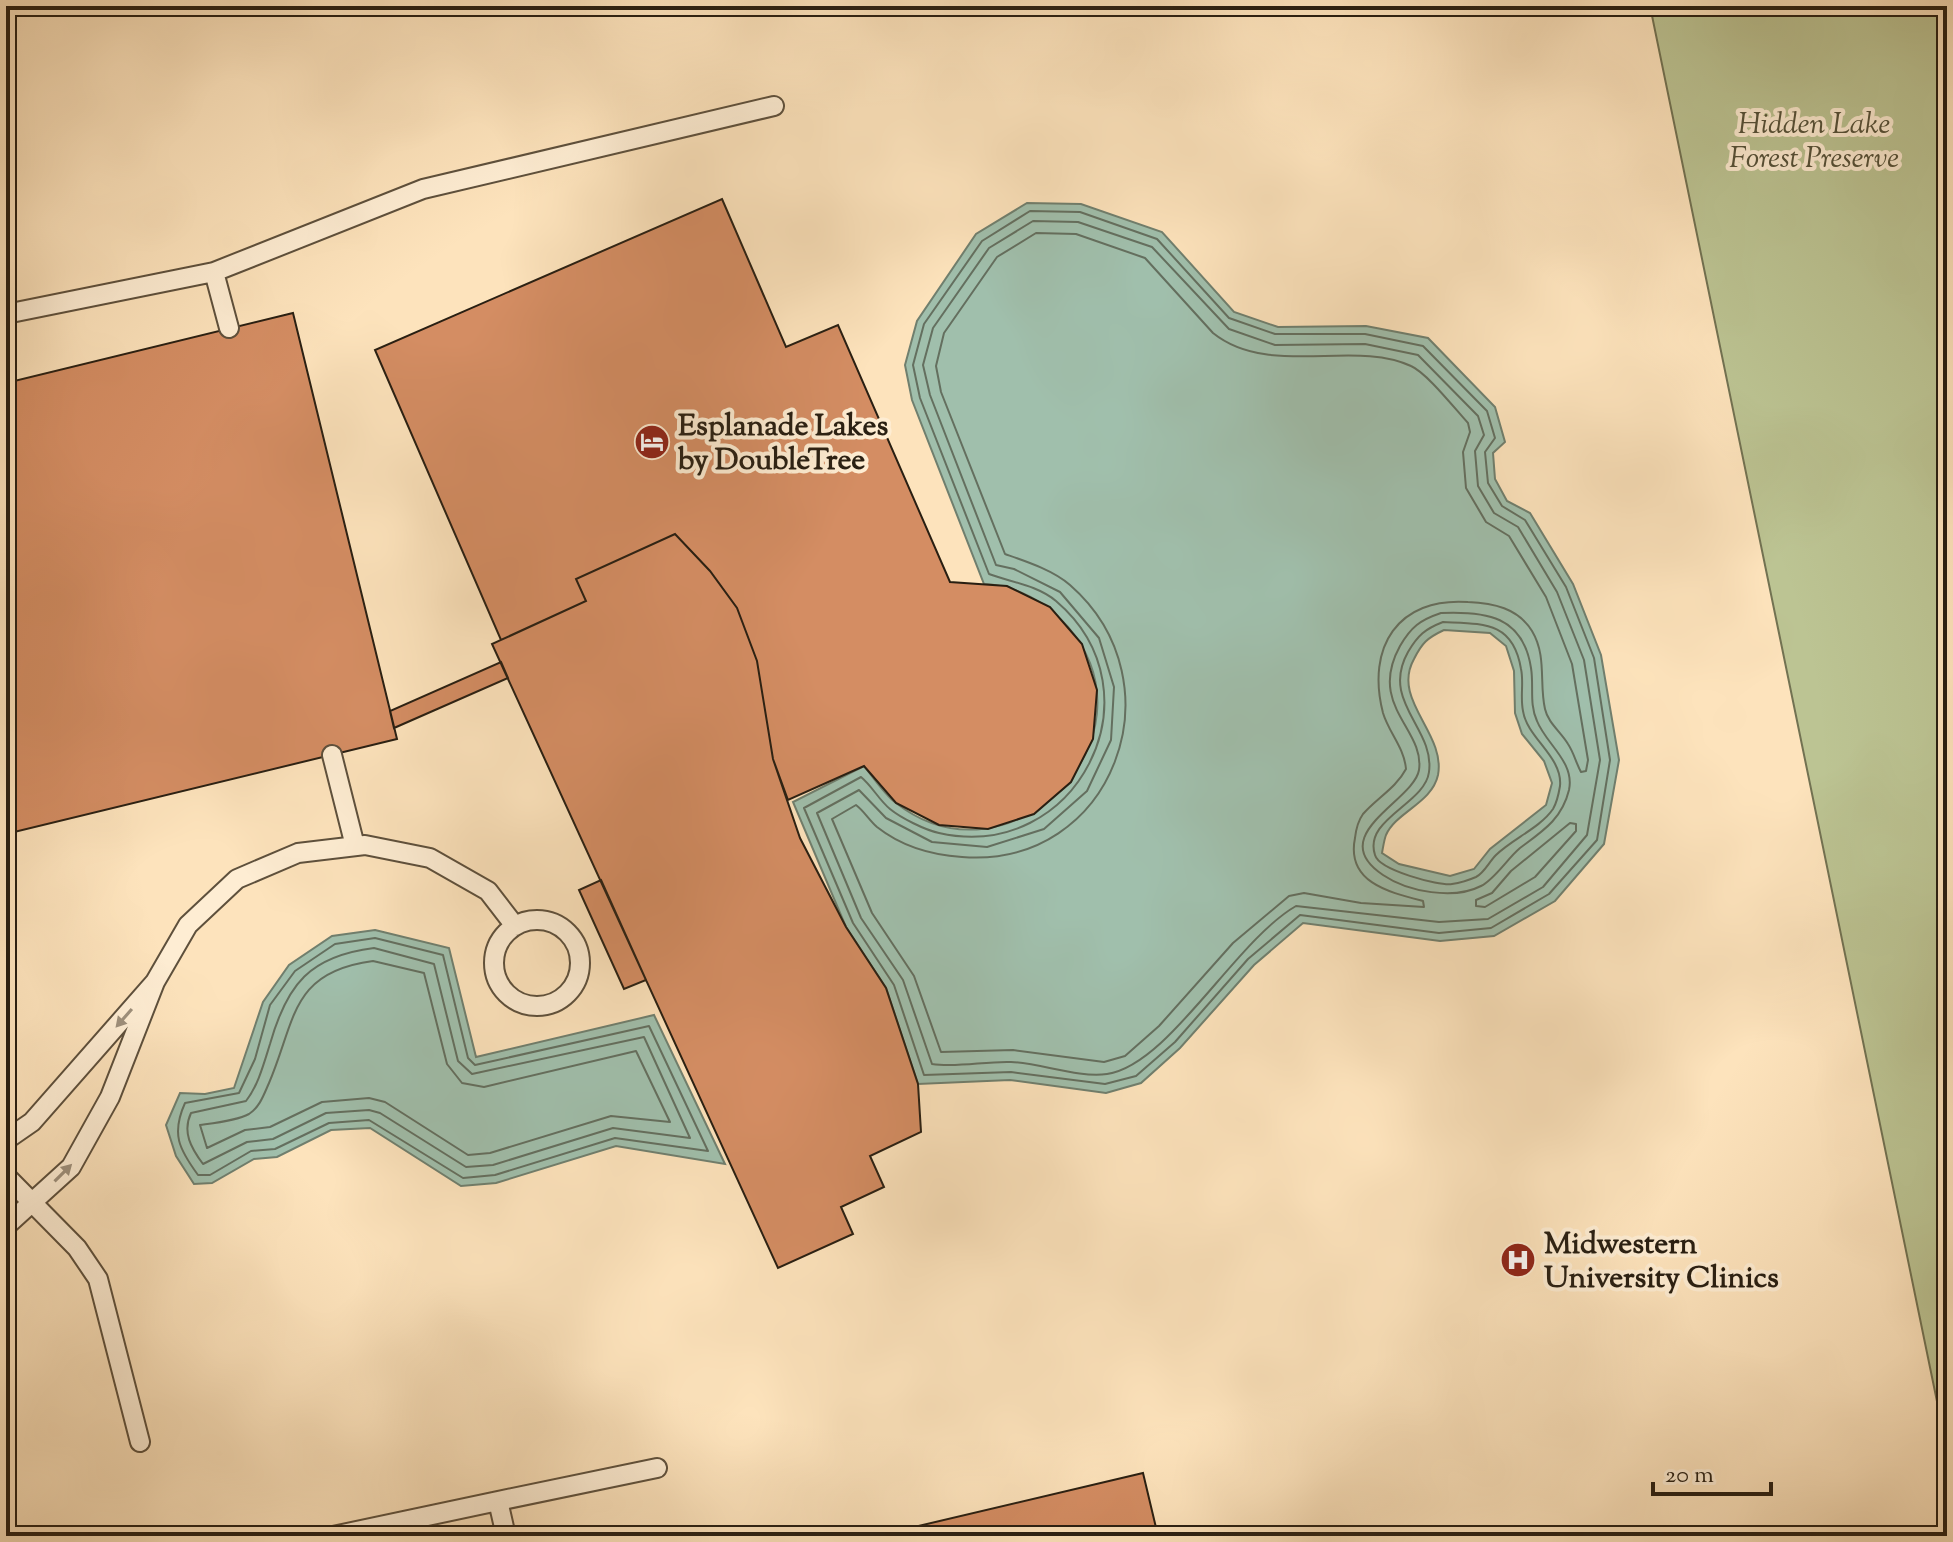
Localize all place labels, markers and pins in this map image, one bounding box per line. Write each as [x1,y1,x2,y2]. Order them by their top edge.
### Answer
place label: Esplanade Lakes by DoubleTree [677,406,888,483]
hotel icon: Esplanade Lakes by DoubleTree [633,423,671,461]
place label: Midwestern University Clinics [1544,1224,1779,1301]
hospital icon: Midwestern University Clinics [1499,1241,1537,1279]

